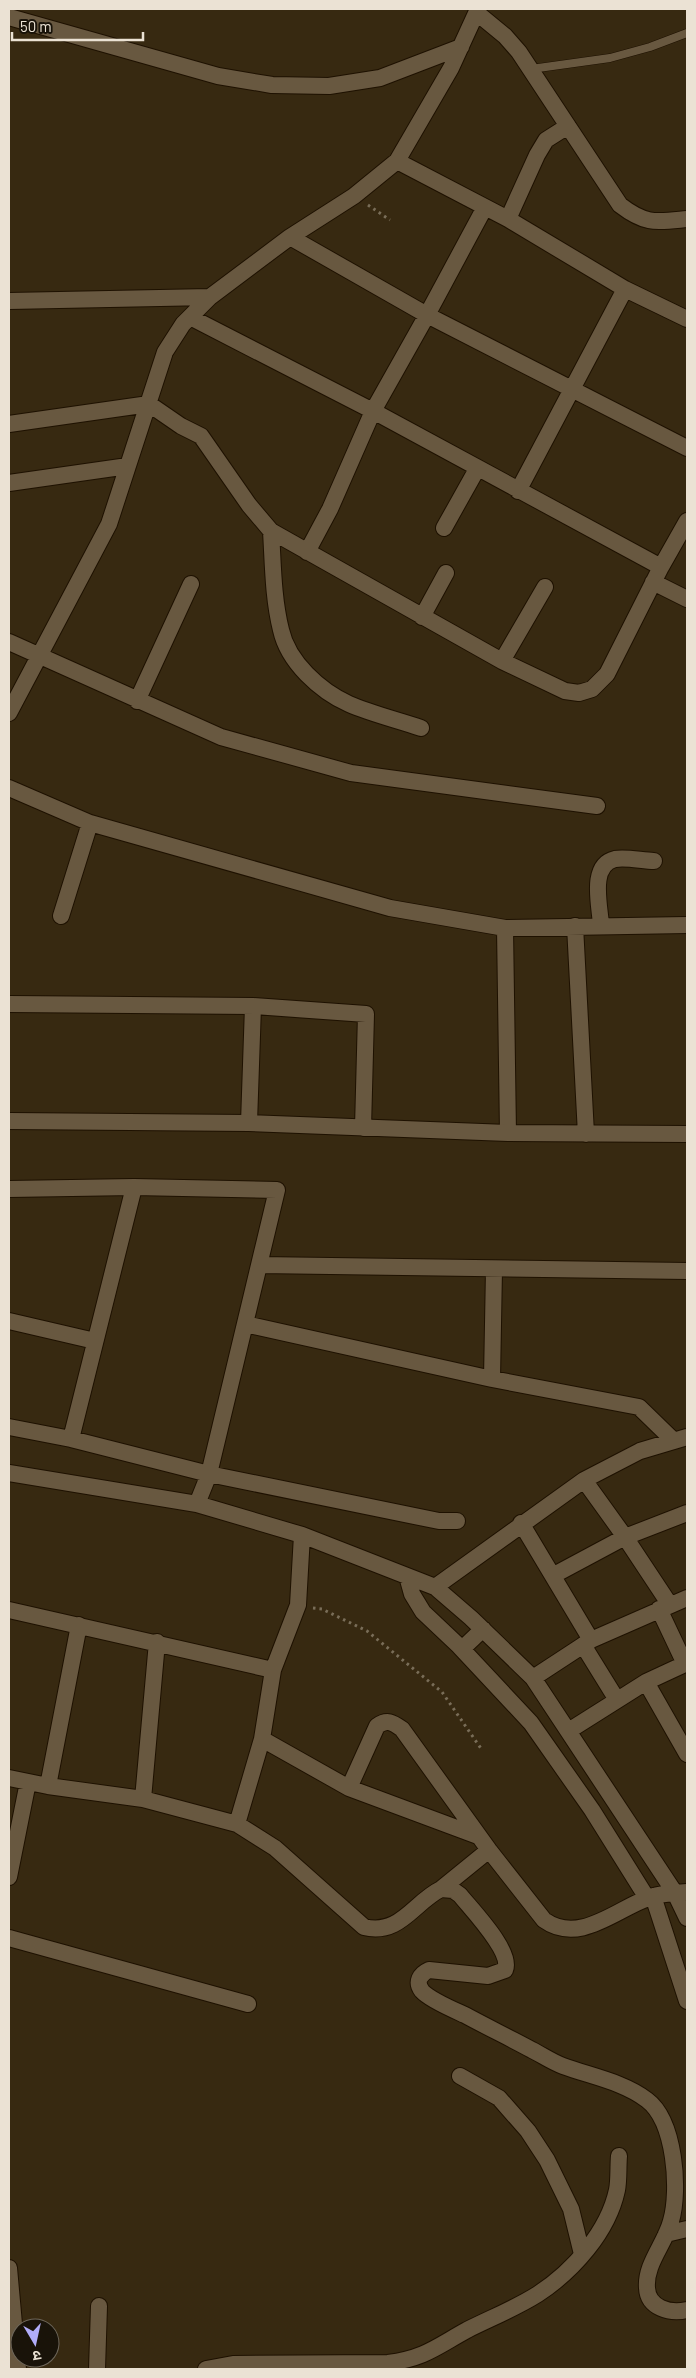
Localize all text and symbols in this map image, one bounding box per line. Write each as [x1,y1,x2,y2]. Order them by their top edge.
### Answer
scale bar [12,10,144,42]
text: 50 m [20,17,52,35]
north arrow [10,2318,60,2368]
text: उ [31,2347,42,2365]

